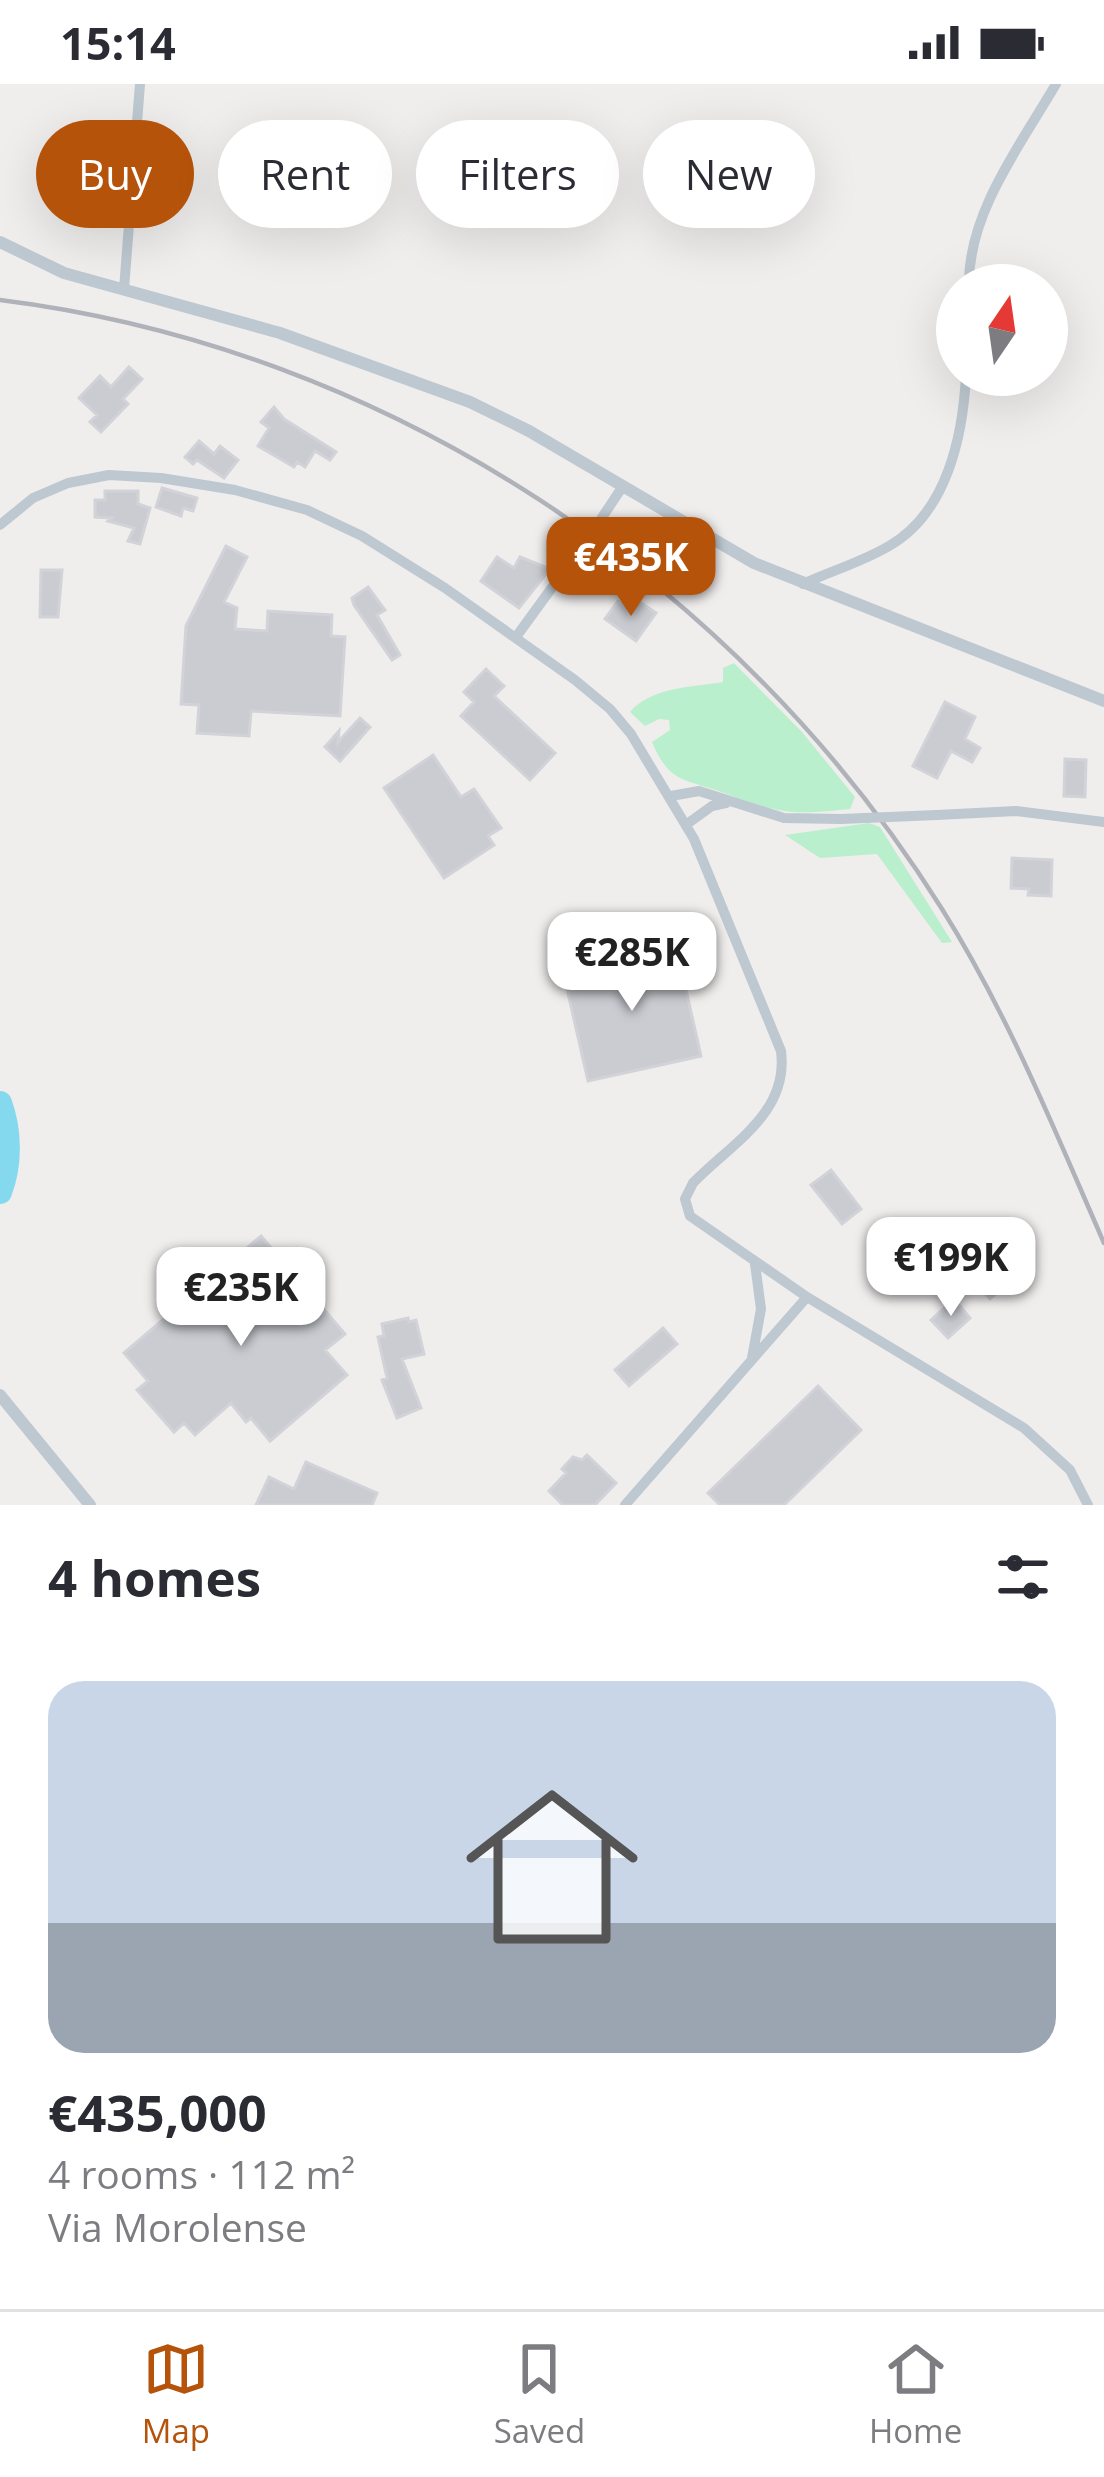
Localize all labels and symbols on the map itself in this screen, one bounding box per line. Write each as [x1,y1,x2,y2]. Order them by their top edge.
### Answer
north arrow [936,264,1068,396]
pin: €435K [547,517,715,619]
pin: €285K [548,912,716,1014]
pin: €199K [867,1217,1035,1319]
pin: €235K [157,1247,325,1349]

